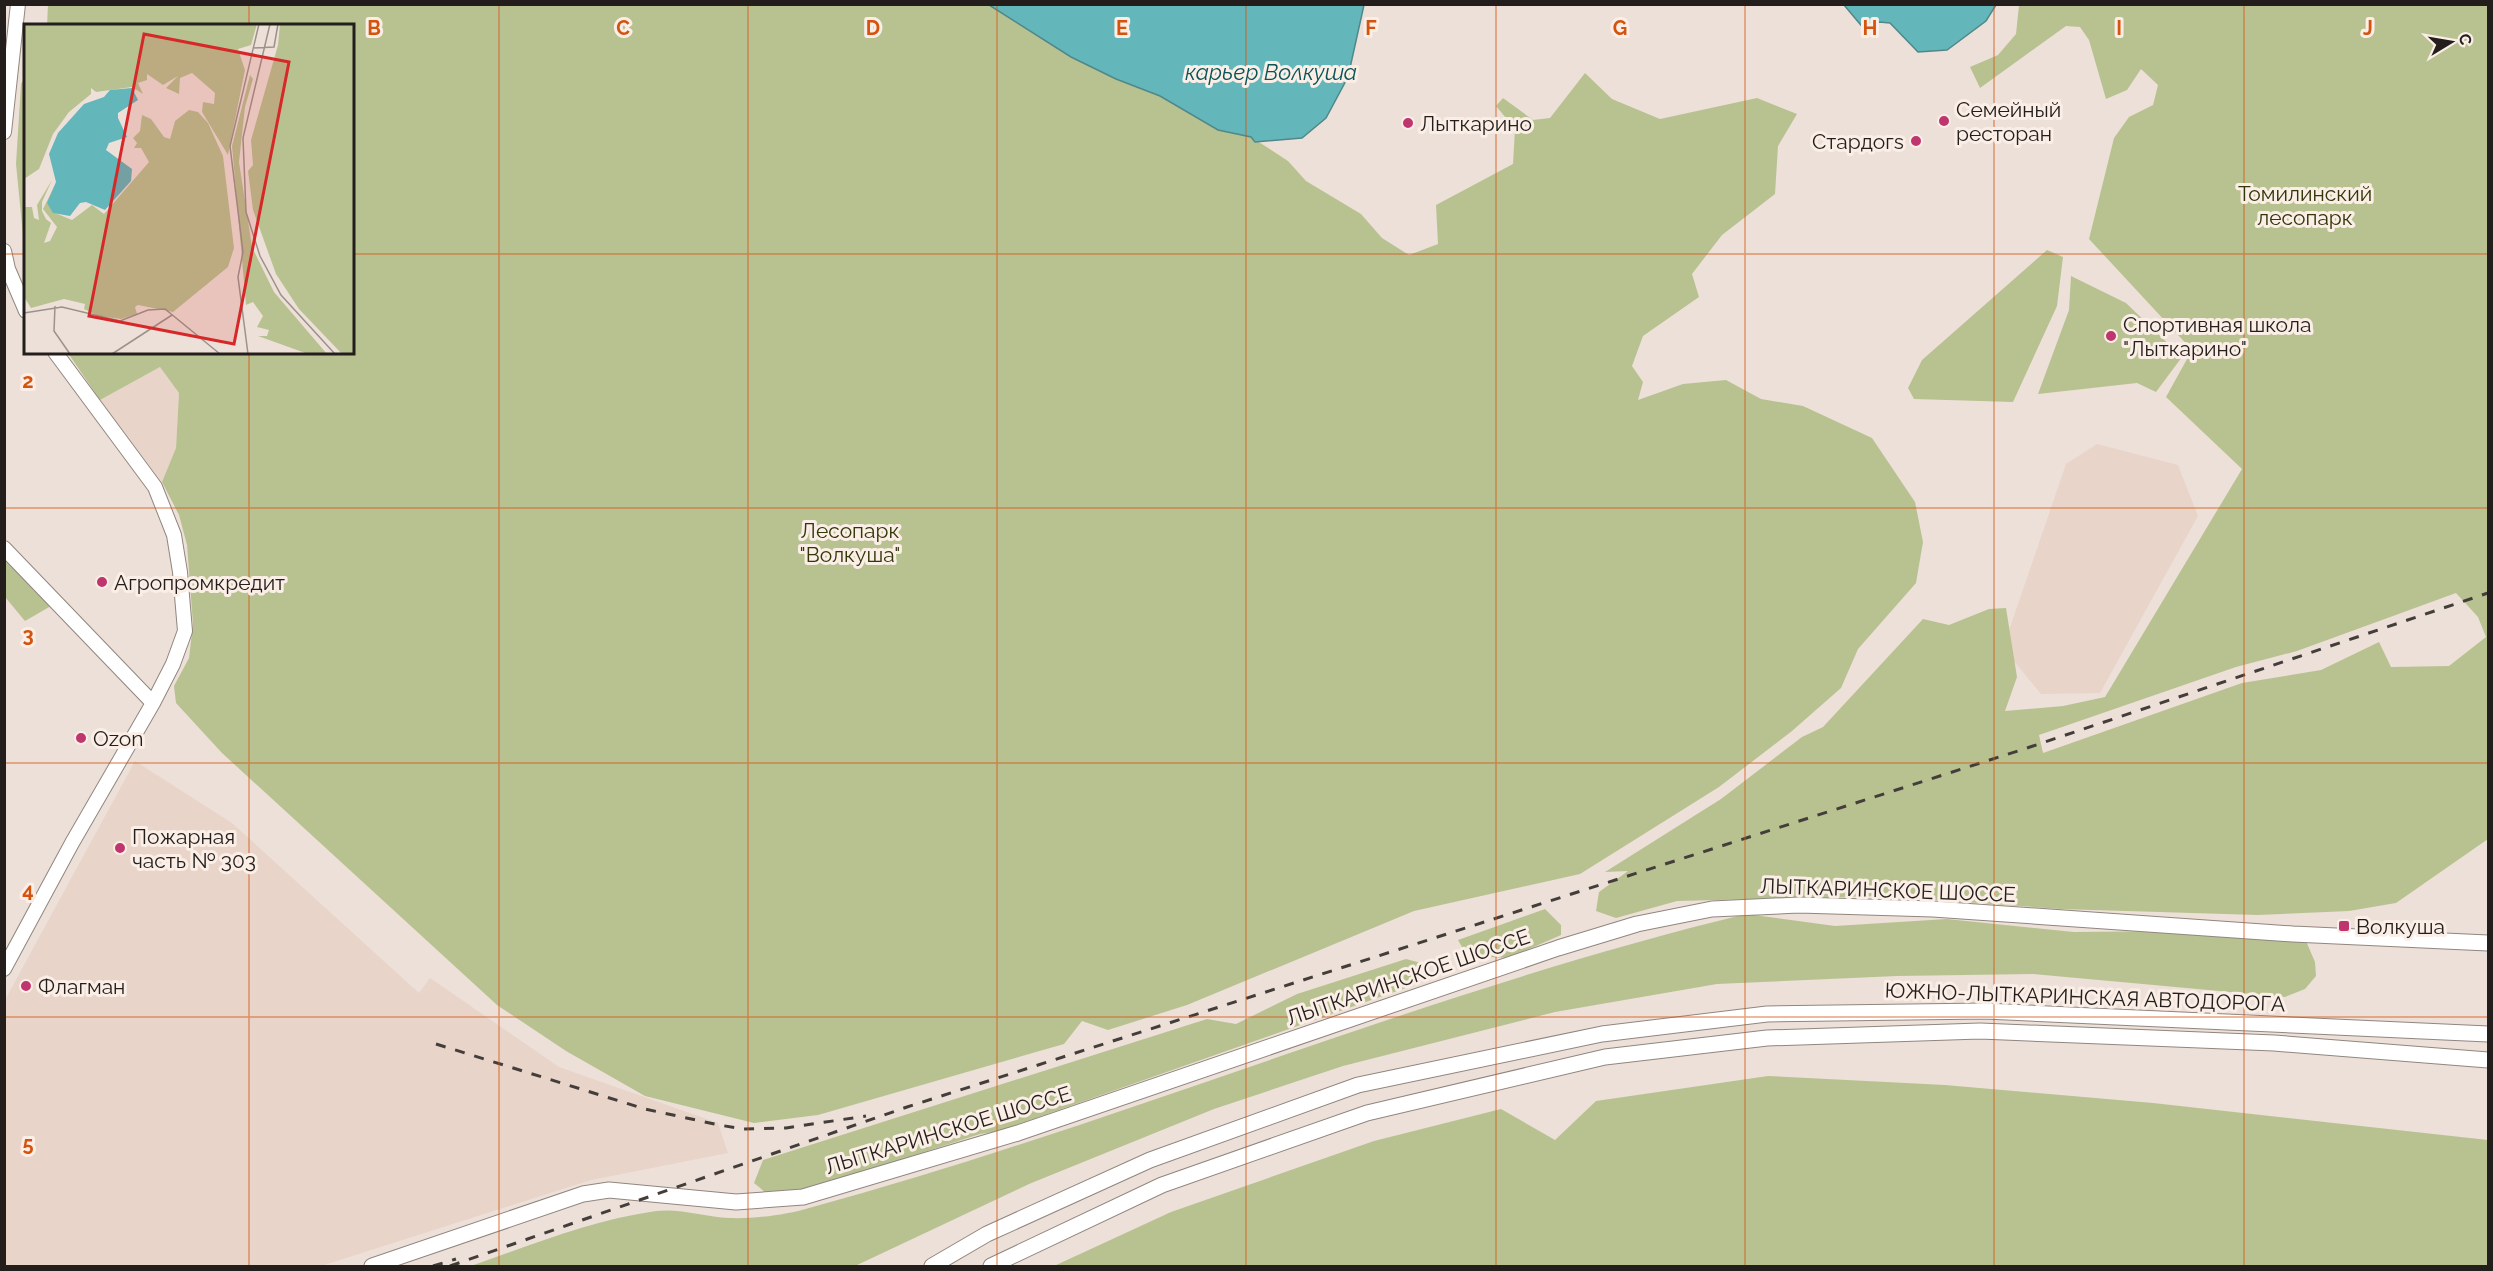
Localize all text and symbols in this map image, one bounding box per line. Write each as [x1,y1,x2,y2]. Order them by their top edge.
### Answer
north arrow [2421,12,2481,72]
text: B [367,16,381,40]
text: C [616,16,630,40]
text: D [866,16,880,40]
text: E [1116,16,1128,40]
text: F [1365,16,1377,40]
text: G [1613,16,1627,40]
text: H [1863,16,1877,40]
text: I [2116,16,2122,40]
text: J [2363,16,2373,40]
inset map [24,24,354,354]
text: С [2455,32,2476,46]
water label: карьер Волкуша [1185,59,1357,85]
place label: Семейный ресторан [1956,97,2061,146]
place label: Лыткарино [1420,111,1532,136]
marker: Семейный ресторан [1937,114,1951,128]
marker: Лыткарино [1401,116,1415,130]
place label: Стардогs [1812,129,1904,154]
marker: Стардогs [1909,134,1923,148]
park label: Томилинский лесопарк [2238,181,2372,230]
place label: Спортивная школа "Лыткарино" [2123,312,2311,361]
marker: Спортивная школа "Лыткарино" [2104,329,2118,343]
text: 2 [22,369,34,393]
park label: Лесопарк "Волкуша" [800,518,900,567]
place label: Агропромкредит [114,570,285,595]
marker: Агропромкредит [95,575,109,589]
text: 3 [22,623,34,647]
place label: Ozon [93,726,144,751]
marker: Ozon [74,731,88,745]
place label: Пожарная часть № 303 [132,824,256,873]
marker: Пожарная часть № 303 [113,841,127,855]
street label: ЛЫТКАРИНСКОЕ ШОССЕ [1760,873,2016,907]
text: 4 [22,878,34,902]
place label: Волкуша [2356,914,2445,939]
marker: Волкуша [2337,919,2351,933]
street label: ЛЫТКАРИНСКОЕ ШОССЕ [1283,924,1533,1030]
place label: Флагман [38,974,125,999]
street label: ЮЖНО-ЛЫТКАРИНСКАЯ АВТОДОРОГА [1884,978,2286,1016]
marker: Флагман [19,979,33,993]
street label: ЛЫТКАРИНСКОЕ ШОССЕ [822,1081,1074,1179]
text: 5 [22,1132,34,1156]

